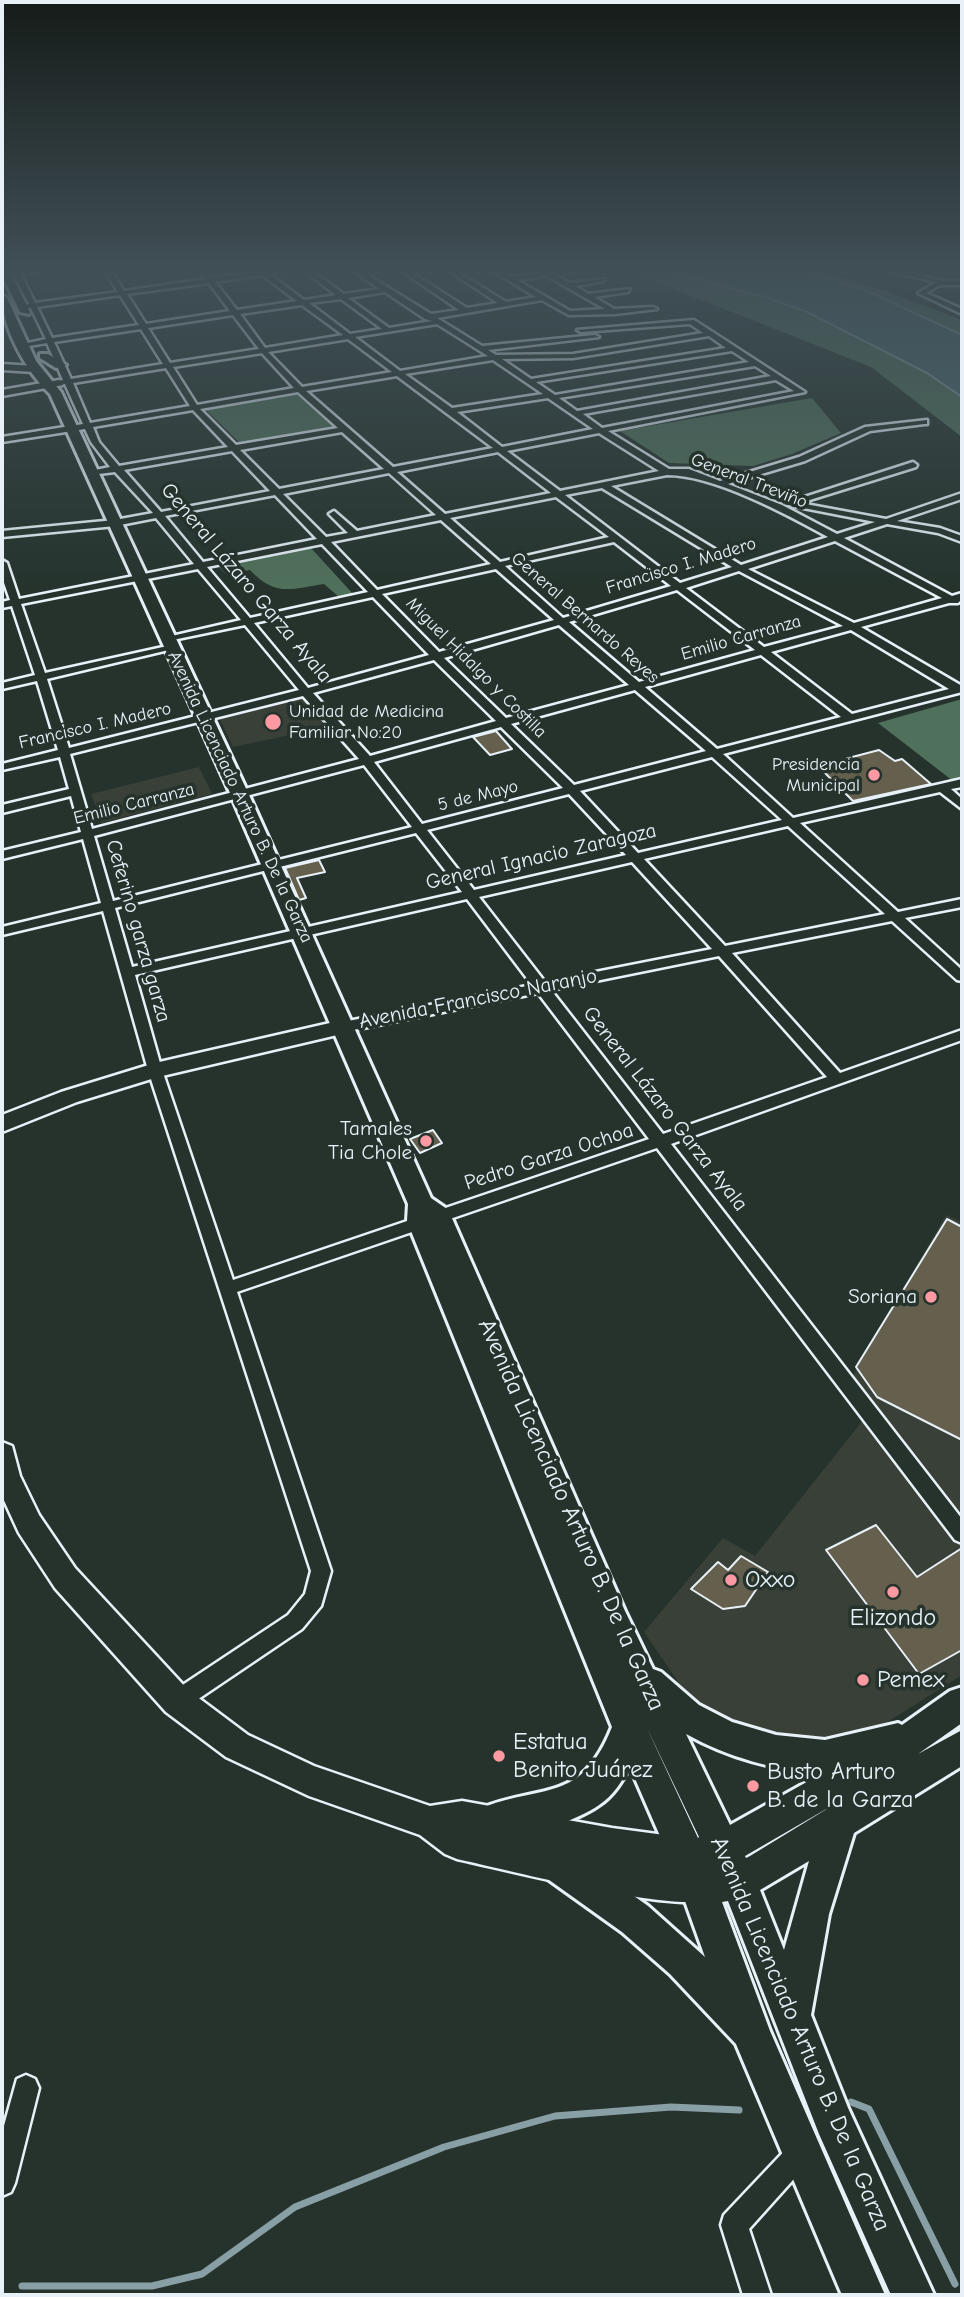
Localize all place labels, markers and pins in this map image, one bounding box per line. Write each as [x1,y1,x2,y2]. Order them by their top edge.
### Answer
place label: Unidad de Medicina Familiar No:20 [289,701,444,744]
marker: Unidad de Medicina Familiar No:20 [263,712,283,732]
place label: Presidencia Municipal [772,754,860,796]
marker: Presidencia Municipal [866,767,882,783]
place label: Tamales Tia Chole [328,1116,412,1166]
marker: Tamales Tia Chole [418,1133,434,1149]
place label: Soriana [848,1284,917,1310]
marker: Soriana [923,1289,939,1305]
place label: Oxxo [745,1566,795,1594]
marker: Oxxo [723,1572,739,1588]
marker: Elizondo [885,1584,901,1600]
place label: Elizondo [850,1604,936,1632]
place label: Pemex [877,1666,945,1694]
marker: Pemex [855,1672,871,1688]
place label: Estatua Benito Juárez [513,1728,653,1784]
marker: Estatua Benito Juárez [491,1748,507,1764]
place label: Busto Arturo B. de la Garza [767,1758,913,1814]
marker: Busto Arturo B. de la Garza [745,1778,761,1794]

